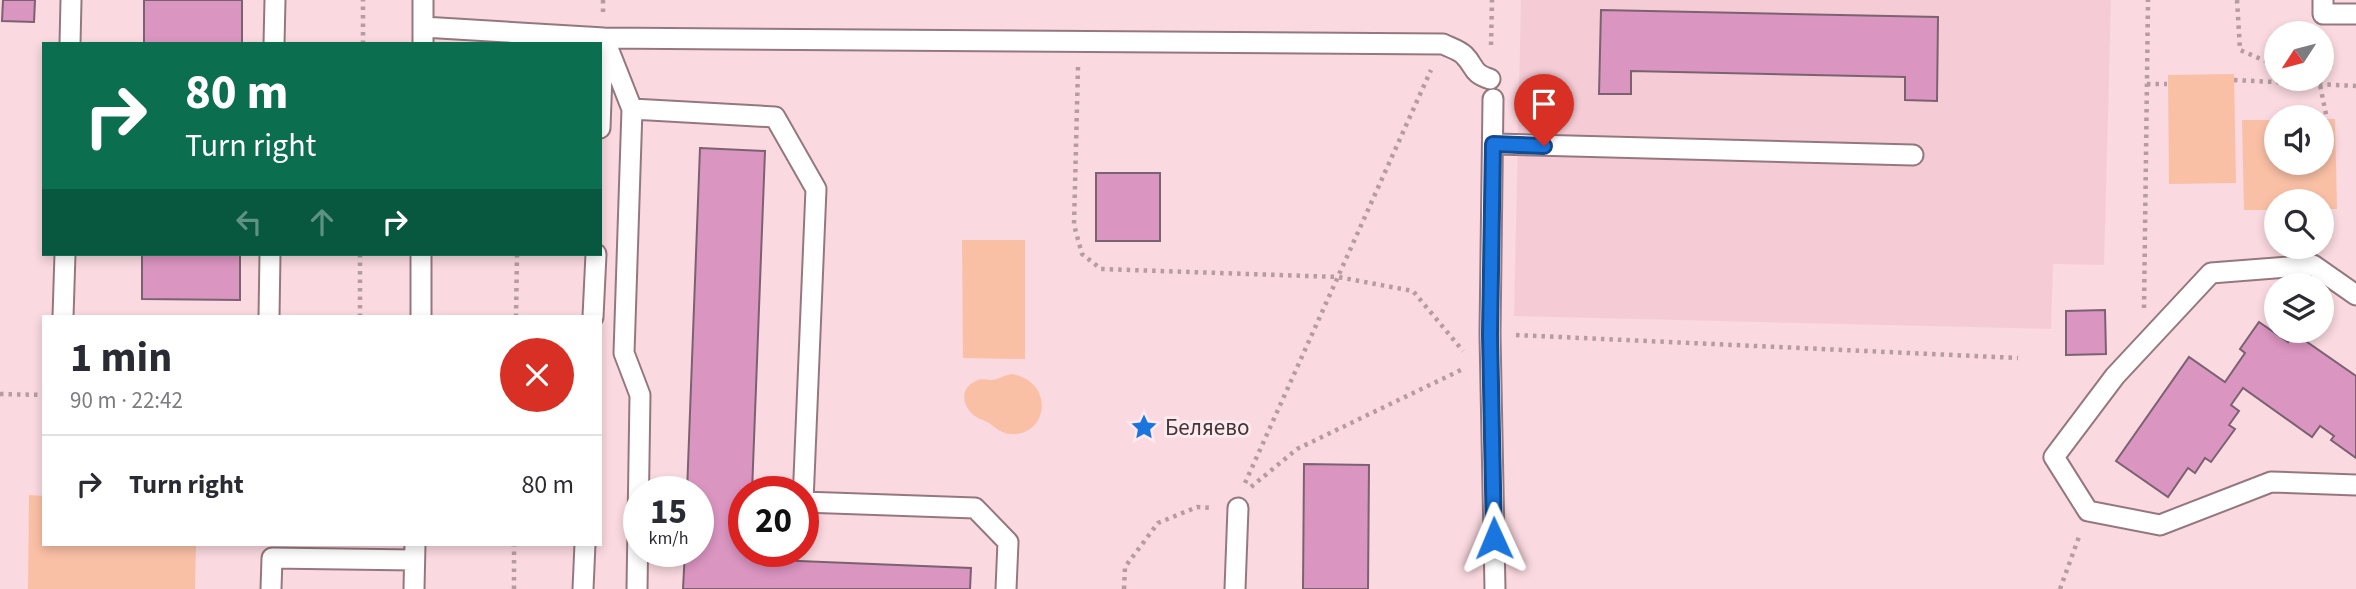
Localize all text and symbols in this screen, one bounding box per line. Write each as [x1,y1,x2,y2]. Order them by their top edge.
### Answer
north arrow [2264,21,2334,91]
map controls [2264,21,2334,343]
text: 80 m [185,58,289,128]
icon: right [70,70,161,161]
pin [1514,74,1574,146]
icon: arrive [1525,85,1563,123]
button: sound [2264,105,2334,175]
text: Turn right [185,123,316,169]
button: search [2264,189,2334,259]
icon: left [230,203,268,241]
icon: ahead [303,203,341,241]
icon: right [376,203,414,241]
button: layers [2264,273,2334,343]
text: 1 min [70,328,172,388]
button: close [500,338,574,412]
text: 90 m · 22:42 [70,384,183,417]
place label: Беляево [1165,411,1249,444]
place icon: Беляево [1129,412,1159,442]
icon: right [70,465,108,503]
text: Turn right [129,466,244,503]
text: 80 m [521,466,574,503]
speed limit sign: 20 [728,476,819,567]
text: 15 [650,487,687,537]
position arrow [1457,501,1531,575]
text: km/h [649,526,688,551]

